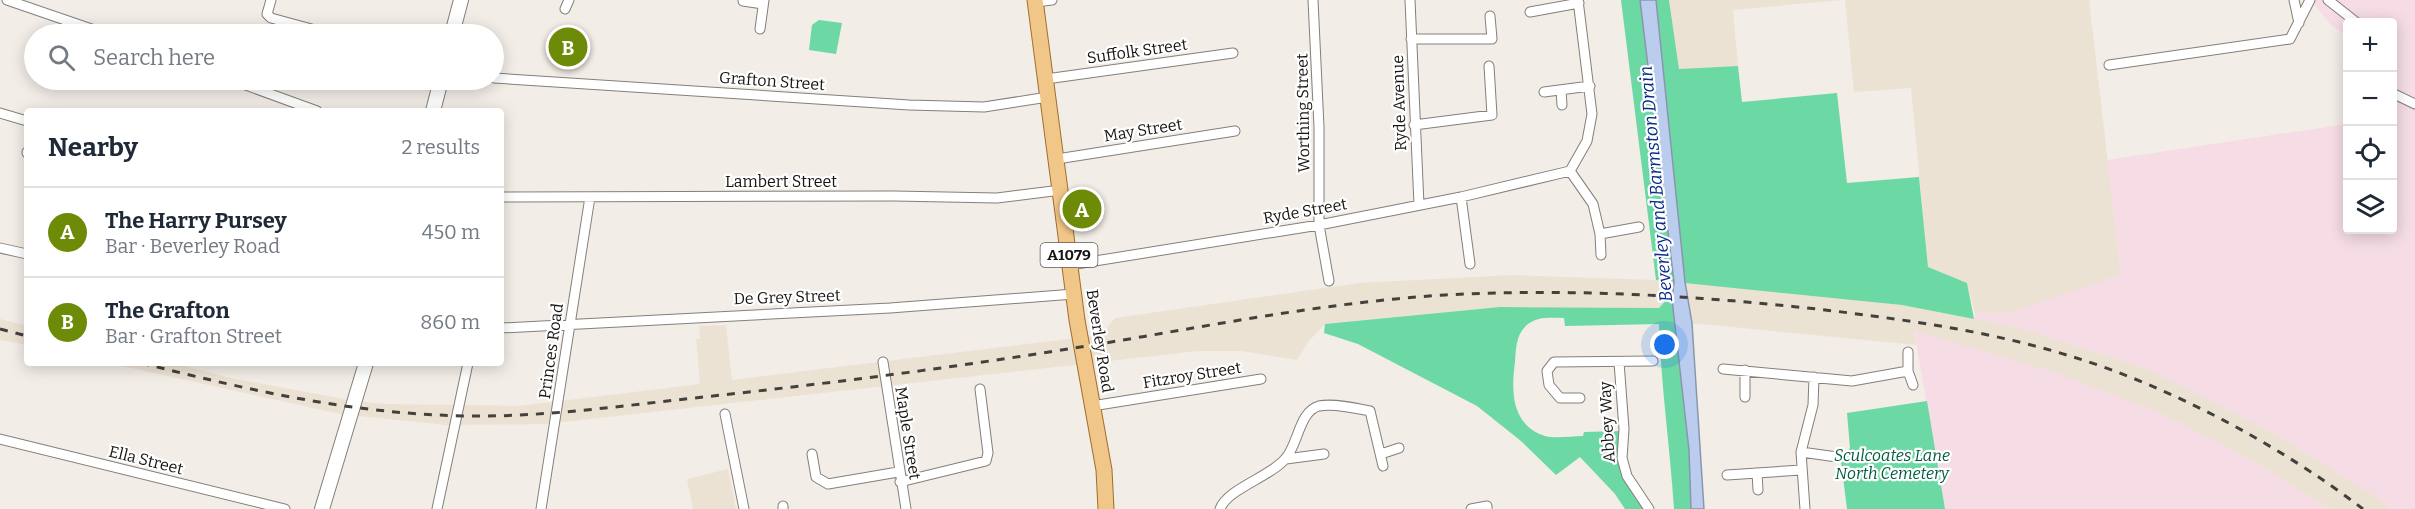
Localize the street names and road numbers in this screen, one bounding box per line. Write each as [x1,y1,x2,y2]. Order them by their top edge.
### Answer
street label: Suffolk Street [1086,35,1189,67]
street label: Worthing Street [1292,53,1314,173]
street label: Ryde Avenue [1388,55,1410,151]
street label: Grafton Street [718,68,826,94]
street label: May Street [1102,114,1184,146]
street label: Lambert Street [725,172,837,191]
street label: Ryde Street [1262,194,1349,228]
road number: A1079 [1040,243,1098,267]
street label: De Grey Street [733,286,841,308]
street label: Beverley Road [1082,288,1118,395]
street label: Princes Road [535,302,567,400]
street label: Fitzroy Street [1141,358,1243,392]
street label: Abbey Way [1595,380,1619,463]
street label: Maple Street [891,385,925,481]
street label: Ella Street [107,442,185,478]

